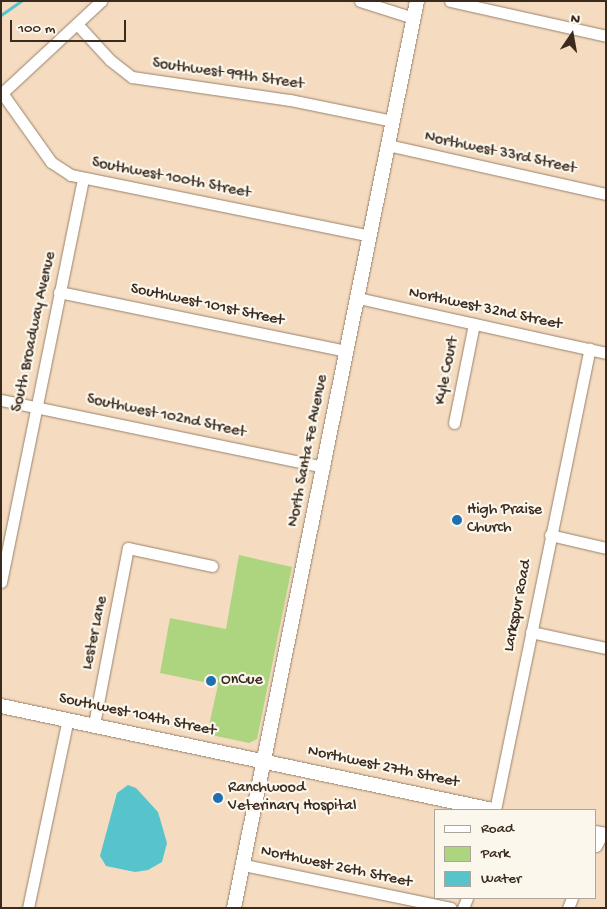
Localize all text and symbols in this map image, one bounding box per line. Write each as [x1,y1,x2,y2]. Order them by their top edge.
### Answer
scale bar [12,10,129,42]
north arrow [547,10,597,60]
text: N [569,11,581,29]
text: 100 m [18,20,55,38]
street label: Southwest 99th Street [151,55,305,95]
street label: Northwest 33rd Street [422,129,578,179]
street label: Southwest 100th Street [90,154,252,204]
street label: South Broadway Avenue [9,250,61,414]
street label: Southwest 101st Street [129,280,285,332]
street label: Northwest 32nd Street [407,284,563,336]
street label: Kyle Court [432,335,464,407]
street label: North Santa Fe Avenue [285,373,333,529]
street label: Southwest 102nd Street [85,391,247,443]
place label: High Praise Church [467,501,542,539]
marker: High Praise Church [451,514,463,526]
street label: Larkspur Road [501,558,537,654]
street label: Lester Lane [79,594,113,672]
place label: OnCue [221,671,263,691]
marker: OnCue [205,675,217,687]
street label: Southwest 104th Street [57,690,217,742]
street label: Northwest 27th Street [306,743,460,793]
place label: Ranchwood Veterinary Hospital [228,779,357,817]
marker: Ranchwood Veterinary Hospital [212,792,224,804]
legend [434,809,597,899]
text: Road [481,820,514,838]
street label: Northwest 26th Street [259,843,413,893]
text: Park [481,845,510,863]
text: Water [481,870,521,888]

